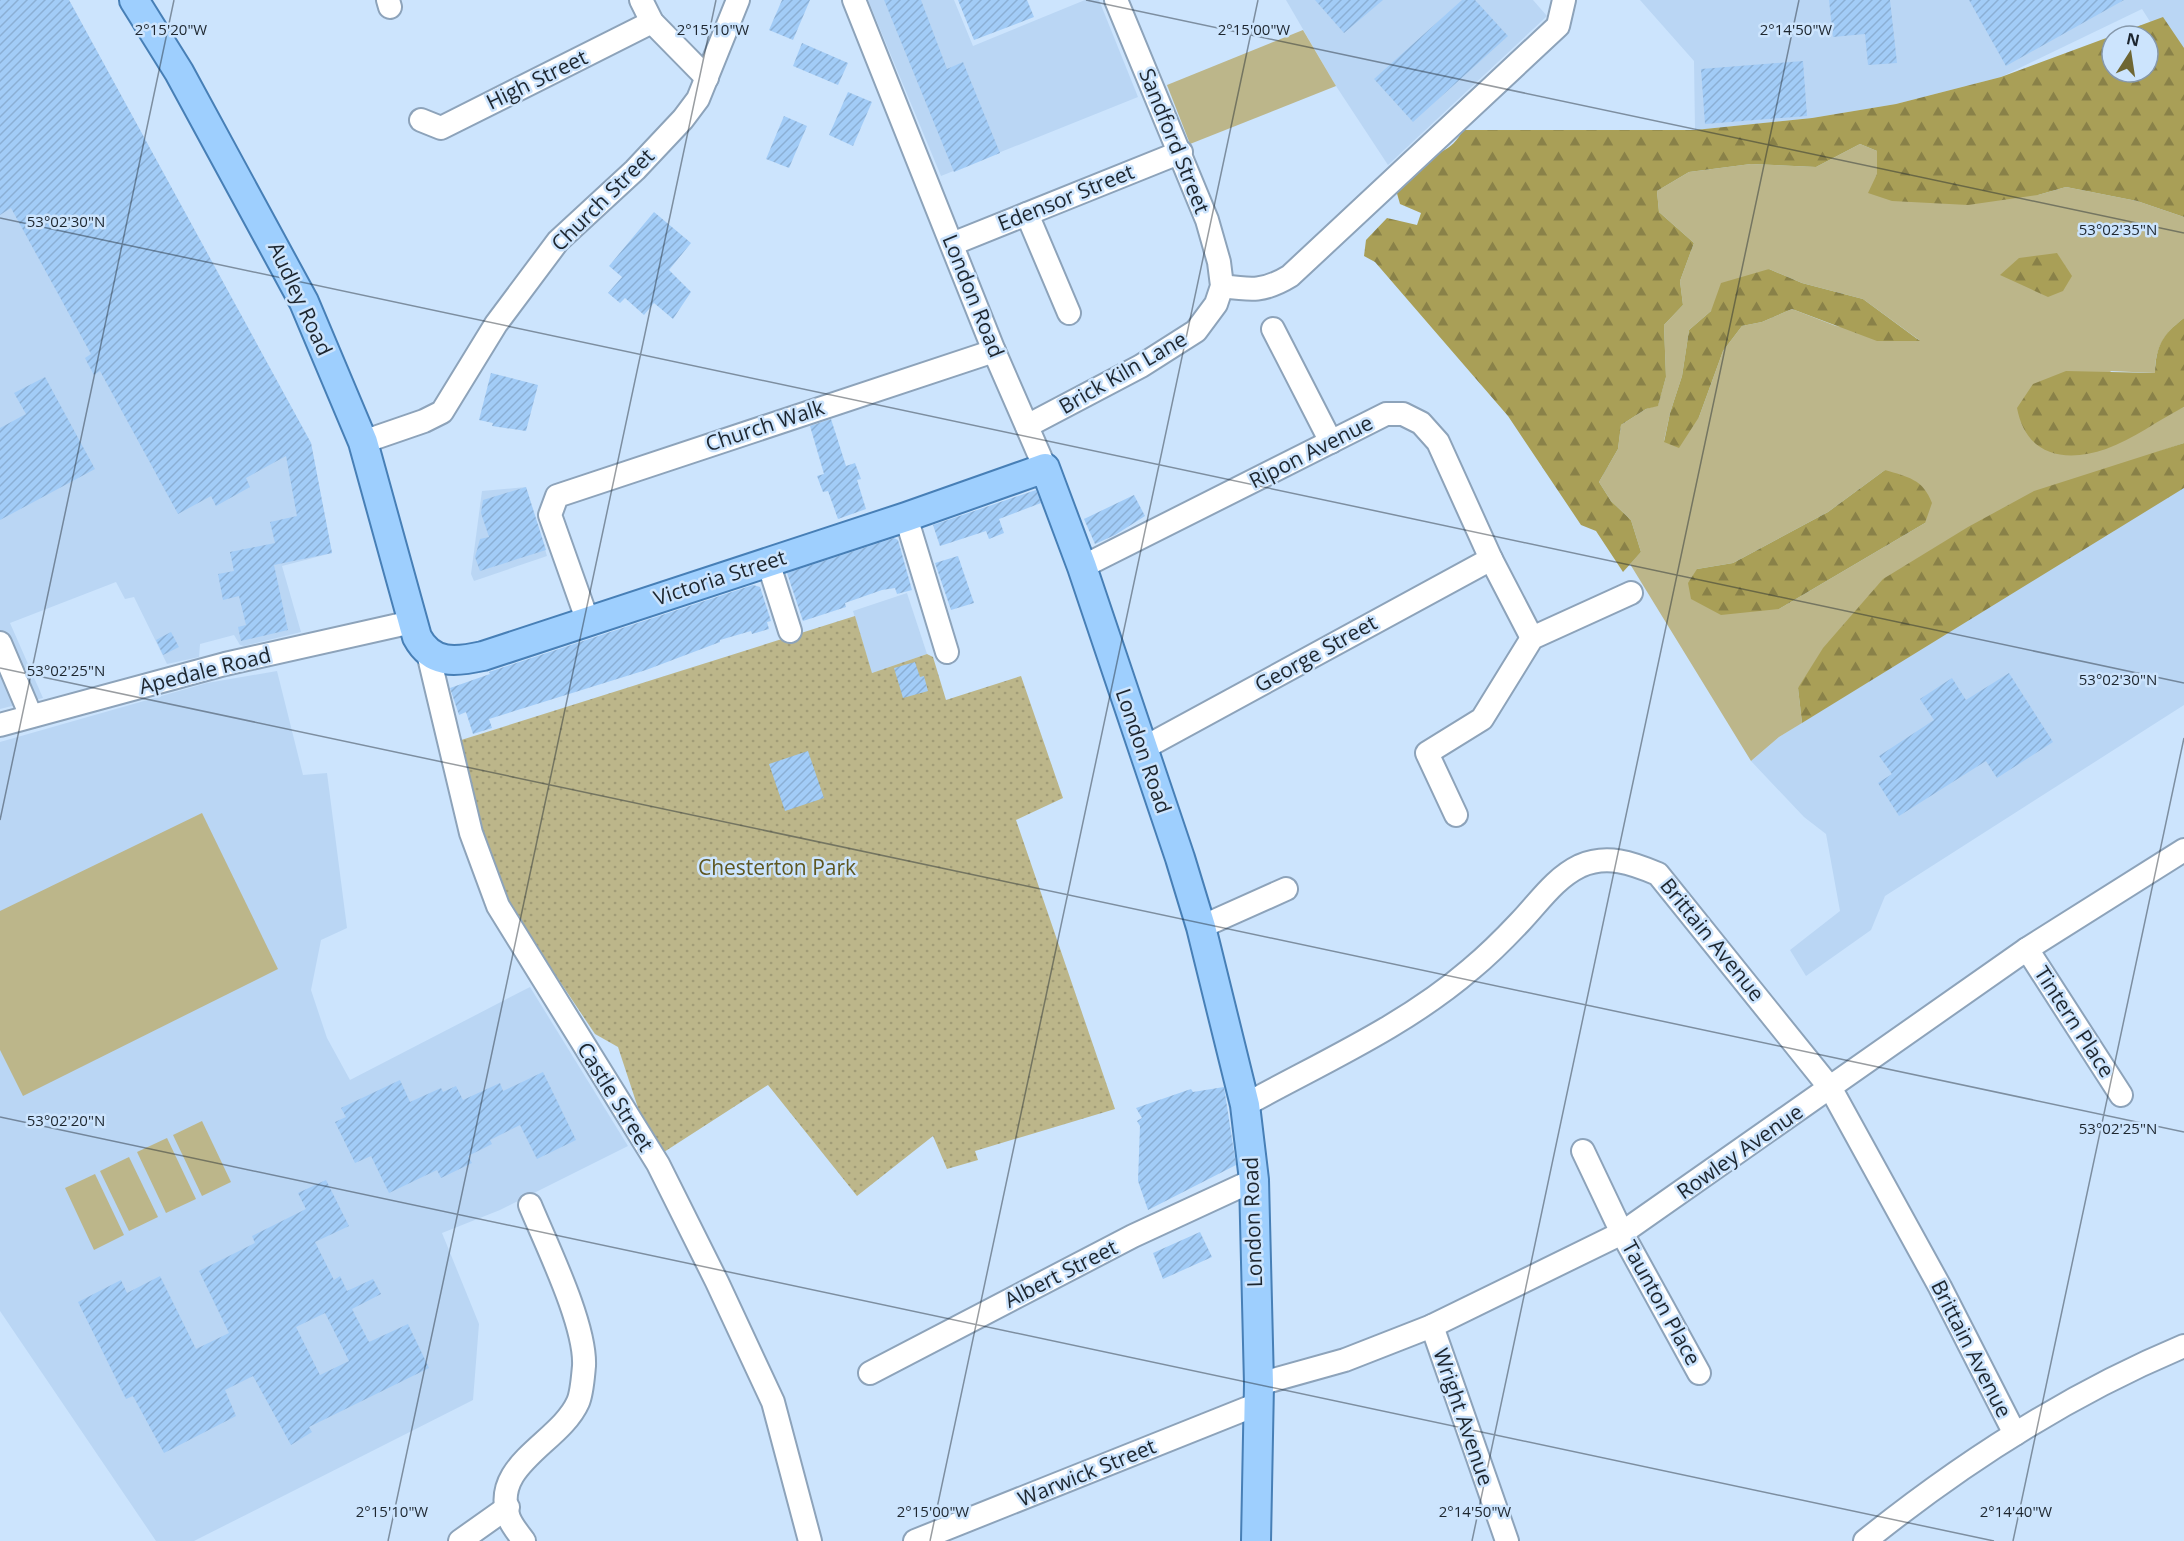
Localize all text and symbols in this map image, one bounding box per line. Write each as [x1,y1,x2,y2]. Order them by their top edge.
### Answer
text: 2°15'20"W [135,19,207,39]
text: 2°15'10"W [677,19,749,39]
text: 2°15'00"W [1218,19,1290,39]
text: 2°14'50"W [1760,19,1832,39]
north arrow [2100,24,2160,84]
text: N [2124,27,2142,51]
street label: High Street [481,43,592,116]
street label: Sandford Street [1133,64,1217,217]
street label: Church Street [545,142,660,257]
street label: Edensor Street [993,157,1138,237]
text: 53°02'30"N [27,211,105,231]
text: 53°02'35"N [2079,219,2157,239]
street label: London Road [937,230,1011,361]
street label: Audley Road [262,237,339,360]
street label: Brick Kiln Lane [1054,324,1191,420]
street label: Church Walk [702,393,828,457]
street label: Ripon Avenue [1244,408,1377,494]
street label: Victoria Street [650,542,789,612]
street label: George Street [1249,608,1382,698]
street label: Apedale Road [136,640,274,700]
text: 53°02'25"N [27,660,105,680]
text: 53°02'30"N [2079,669,2157,689]
street label: London Road [1109,684,1178,817]
park label: Chesterton Park [698,853,856,881]
street label: Brittain Avenue [1654,872,1771,1007]
street label: Tintern Place [2028,960,2121,1083]
street label: Castle Street [571,1037,660,1156]
street label: Rowley Avenue [1671,1097,1808,1205]
text: 53°02'20"N [27,1110,105,1130]
text: 53°02'25"N [2079,1118,2157,1138]
street label: London Road [1236,1156,1268,1288]
street label: Albert Street [999,1233,1122,1314]
street label: Taunton Place [1616,1235,1708,1370]
street label: Brittain Avenue [1925,1275,2019,1422]
street label: Wright Avenue [1427,1344,1501,1489]
street label: Warwick Street [1014,1432,1160,1512]
text: 2°15'10"W [356,1501,428,1521]
text: 2°15'00"W [897,1501,969,1521]
text: 2°14'50"W [1439,1501,1511,1521]
text: 2°14'40"W [1980,1501,2052,1521]

